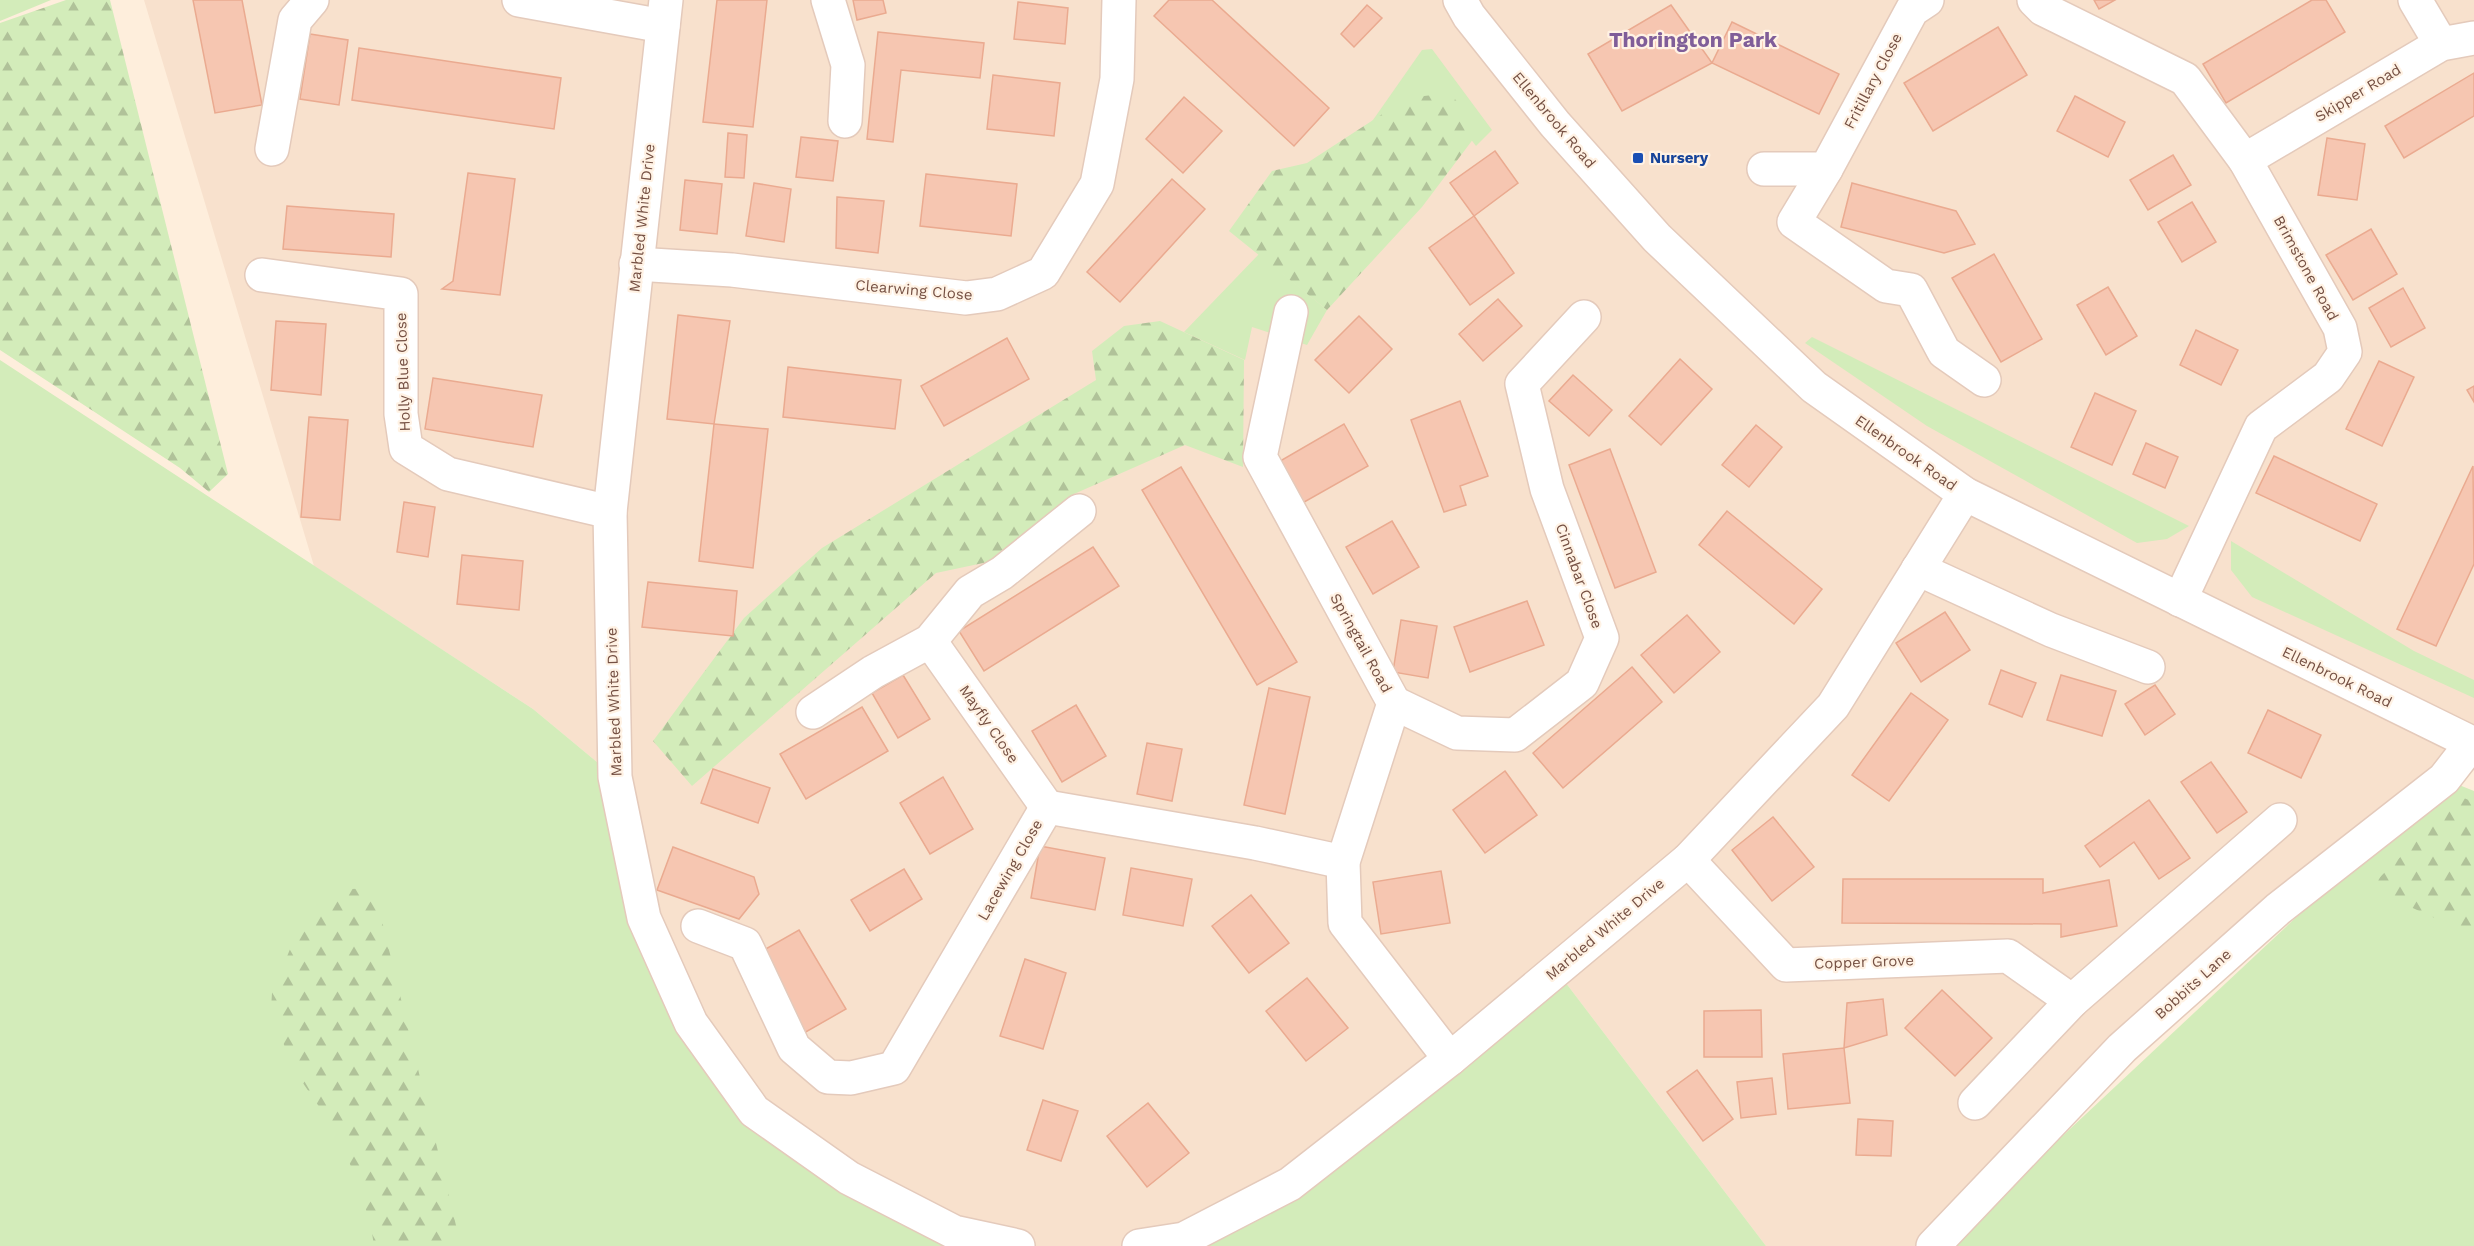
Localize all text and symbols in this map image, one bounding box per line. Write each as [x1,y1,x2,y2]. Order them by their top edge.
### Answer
district label: Thorington Park [1609,27,1778,52]
street label: Fritillary Close [1840,30,1906,132]
street label: Skipper Road [2312,60,2404,126]
street label: Ellenbrook Road [1509,68,1599,172]
street label: Marbled White Drive [625,143,659,293]
place label: Nursery [1650,149,1709,167]
marker: Nursery [1631,151,1645,165]
street label: Brimstone Road [2270,212,2342,324]
street label: Clearwing Close [855,276,973,304]
street label: Holly Blue Close [392,312,414,432]
street label: Ellenbrook Road [1852,411,1960,495]
street label: Cinnabar Close [1552,521,1606,631]
street label: Springtail Road [1326,590,1396,696]
street label: Marbled White Drive [602,627,626,777]
street label: Ellenbrook Road [2279,643,2395,711]
street label: Mayfly Close [955,681,1023,767]
street label: Lacewing Close [974,816,1046,924]
street label: Marbled White Drive [1542,874,1668,984]
street label: Bobbits Lane [2151,945,2235,1023]
street label: Copper Grove [1814,951,1914,973]

